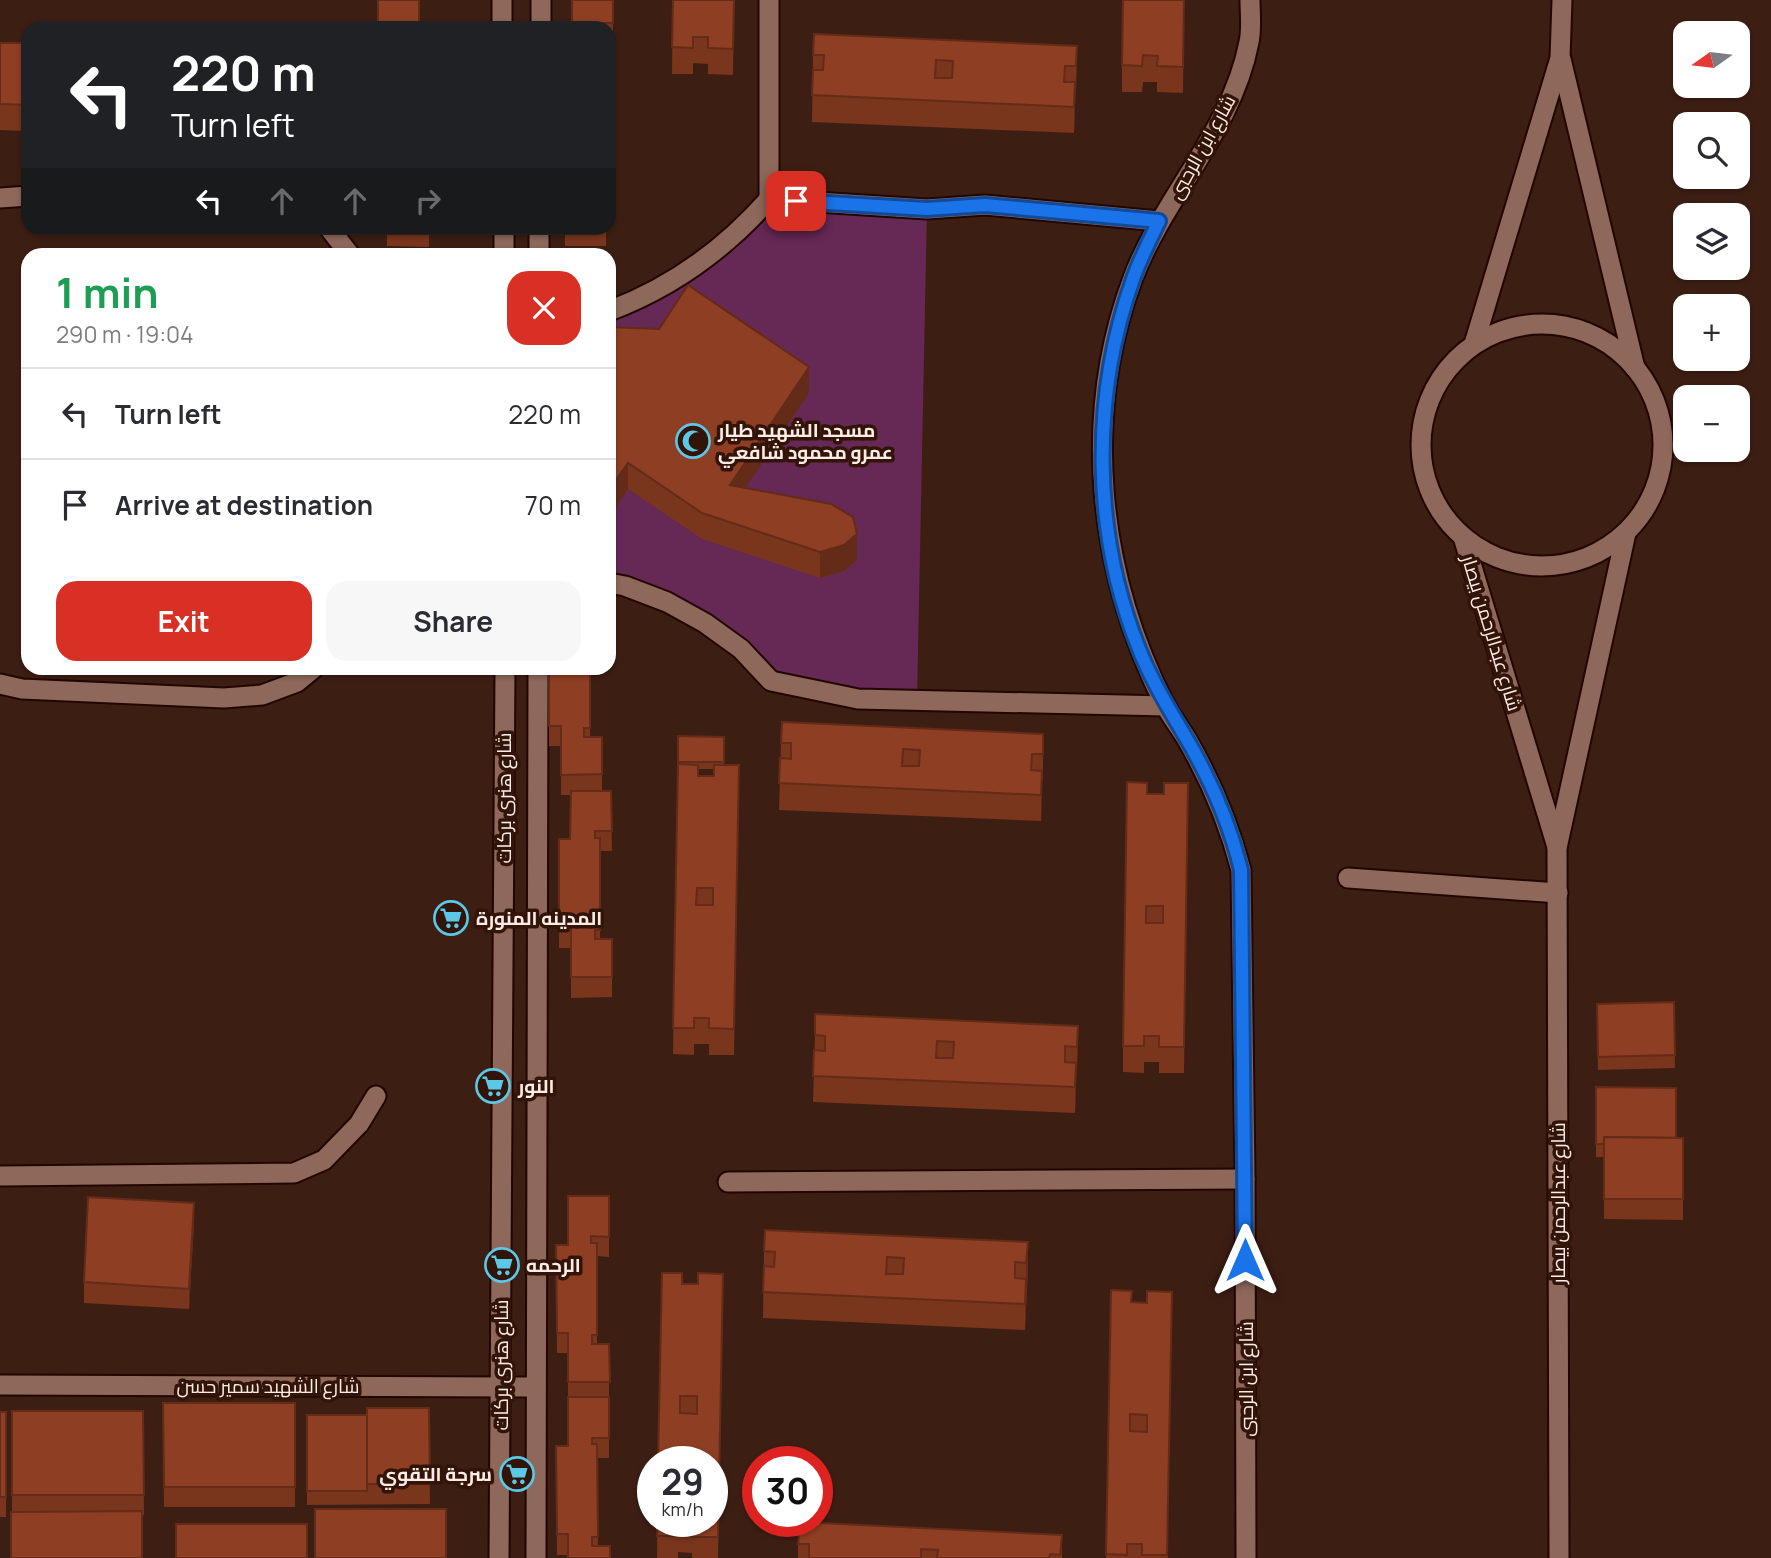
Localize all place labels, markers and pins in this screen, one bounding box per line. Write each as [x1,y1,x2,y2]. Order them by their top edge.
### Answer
pin [766,171,826,231]
place label: مسجد الشهيد طيار عمرو محمود شافعي [717,417,893,468]
mosque icon: مسجد الشهيد طيار عمرو محمود شافعي [674,422,712,460]
supermarket icon: المدينه المنورة [432,899,470,937]
place label: المدينه المنورة [476,905,602,931]
supermarket icon: النور [474,1067,512,1105]
place label: النور [517,1073,554,1099]
supermarket icon: الرحمه [483,1246,521,1284]
place label: الرحمه [526,1252,581,1278]
supermarket icon: سرجة التقوي [498,1455,536,1493]
place label: سرجة التقوي [379,1461,492,1490]

